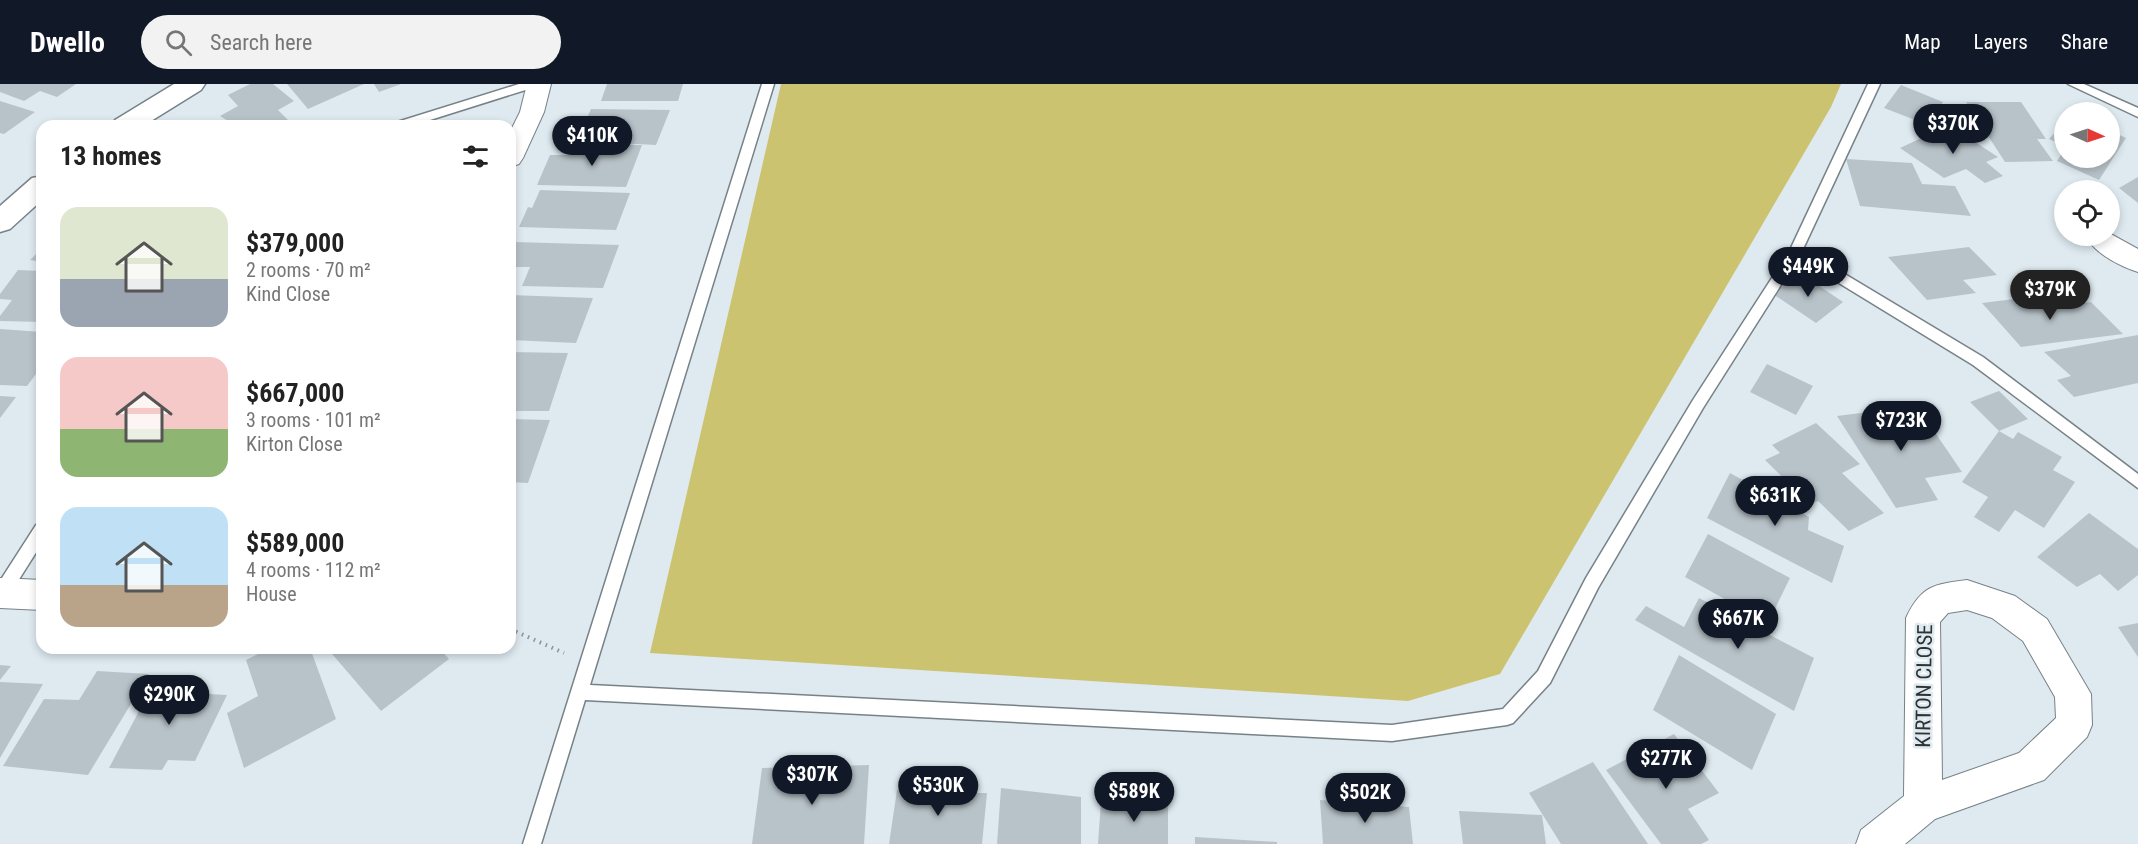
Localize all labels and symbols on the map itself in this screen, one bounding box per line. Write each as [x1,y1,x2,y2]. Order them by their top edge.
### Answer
north arrow [2054,102,2120,168]
pin: $370K [1911,104,1995,155]
pin: $410K [550,116,634,167]
pin: $449K [1766,247,1850,298]
pin: $379K [2008,270,2092,321]
pin: $723K [1859,401,1943,452]
pin: $631K [1733,476,1817,527]
pin: $667K [1696,599,1780,650]
street label: KIRTON CLOSE [1911,624,1937,748]
pin: $290K [127,675,211,726]
pin: $277K [1624,739,1708,790]
pin: $307K [770,755,854,806]
pin: $530K [896,766,980,817]
pin: $589K [1092,772,1176,823]
pin: $502K [1323,773,1407,824]

